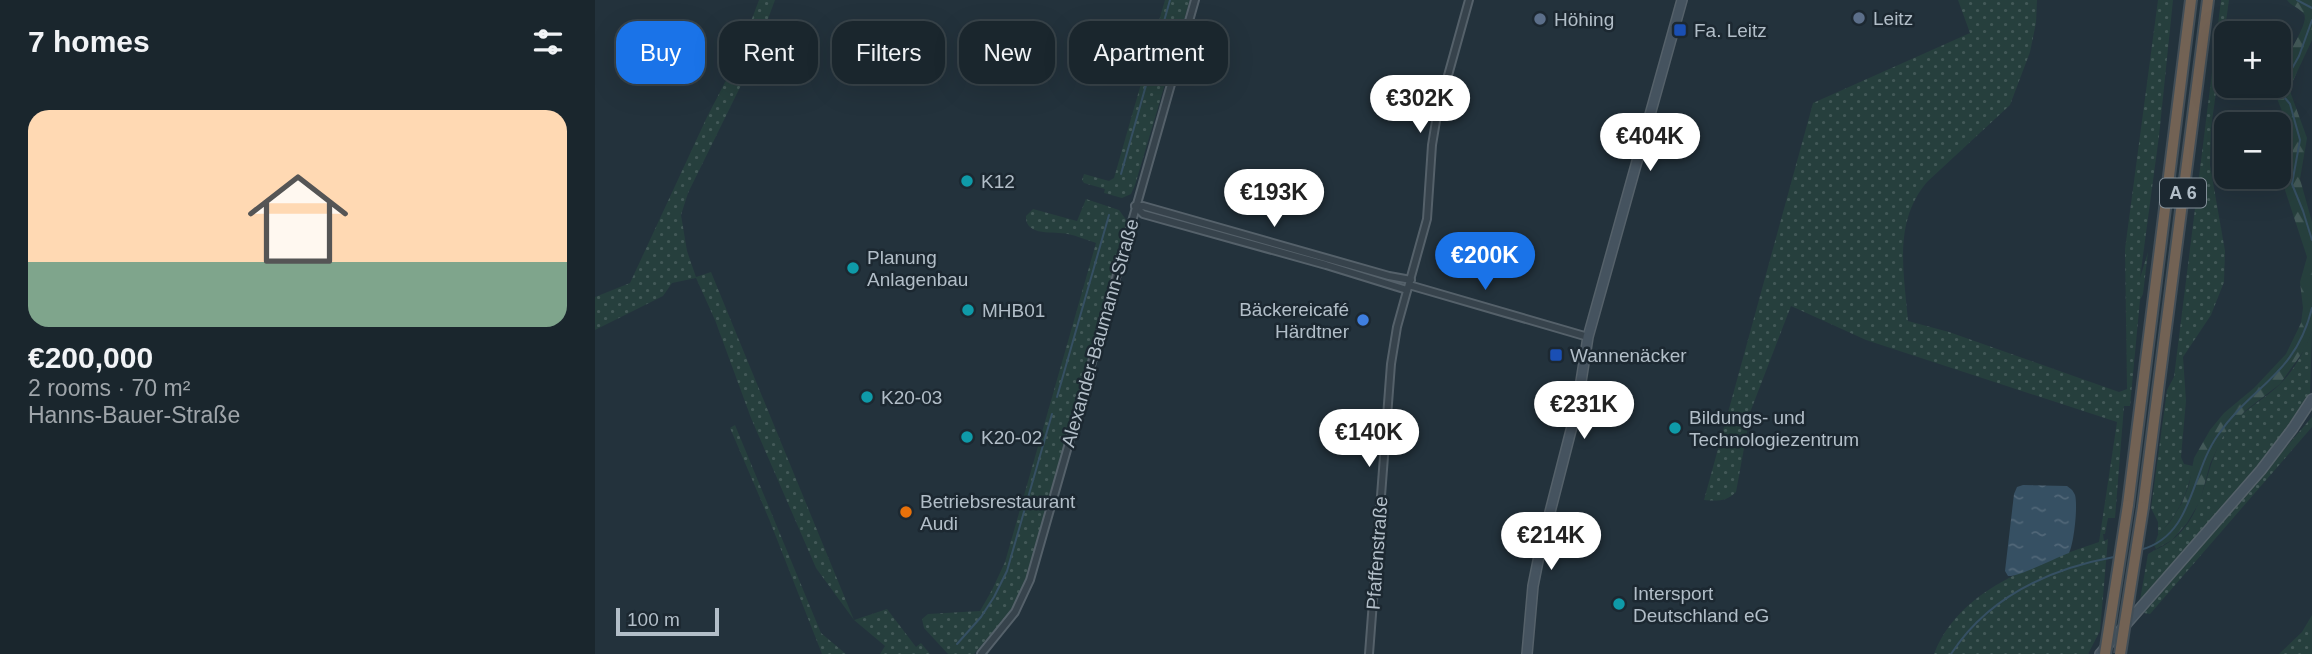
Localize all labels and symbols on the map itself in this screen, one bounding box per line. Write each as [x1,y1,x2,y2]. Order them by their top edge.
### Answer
place label: Leitz [1873,8,1913,29]
place label: Höhing [1554,9,1614,30]
marker: Leitz [1851,10,1867,26]
marker: Höhing [1532,11,1548,27]
place label: Fa. Leitz [1694,20,1767,41]
marker: Fa. Leitz [1672,22,1688,38]
pin: €302K [1371,76,1469,135]
pin: €404K [1601,114,1699,173]
pin: €193K [1225,170,1323,229]
place label: K12 [981,171,1015,192]
marker: K12 [959,173,975,189]
road number: A 6 [2160,178,2206,208]
street label: Alexander-Baumann-Straße [1057,216,1143,450]
pin: €200K [1436,232,1534,292]
place label: Planung Anlagenbau [867,247,968,290]
marker: Planung Anlagenbau [845,260,861,276]
place label: Bäckereicafé Härdtner [1239,299,1350,342]
place label: MHB01 [982,300,1045,321]
marker: MHB01 [960,302,976,318]
marker: Bäckereicafé Härdtner [1355,312,1371,328]
place label: Wannenäcker [1570,345,1687,366]
marker: Wannenäcker [1548,347,1564,363]
pin: €231K [1535,382,1633,441]
place label: K20-03 [881,387,942,408]
marker: K20-03 [859,389,875,405]
place label: Bildungs- und Technologiezentrum [1689,407,1859,450]
pin: €140K [1320,410,1418,469]
marker: Bildungs- und Technologiezentrum [1667,420,1683,436]
place label: K20-02 [981,427,1042,448]
marker: K20-02 [959,429,975,445]
place label: Betriebsrestaurant Audi [920,491,1076,534]
street label: Pfaffenstraße [1363,496,1391,610]
marker: Betriebsrestaurant Audi [898,504,914,520]
pin: €214K [1502,512,1600,572]
place label: Intersport Deutschland eG [1633,583,1769,626]
marker: Intersport Deutschland eG [1611,596,1627,612]
scale bar [616,605,719,637]

